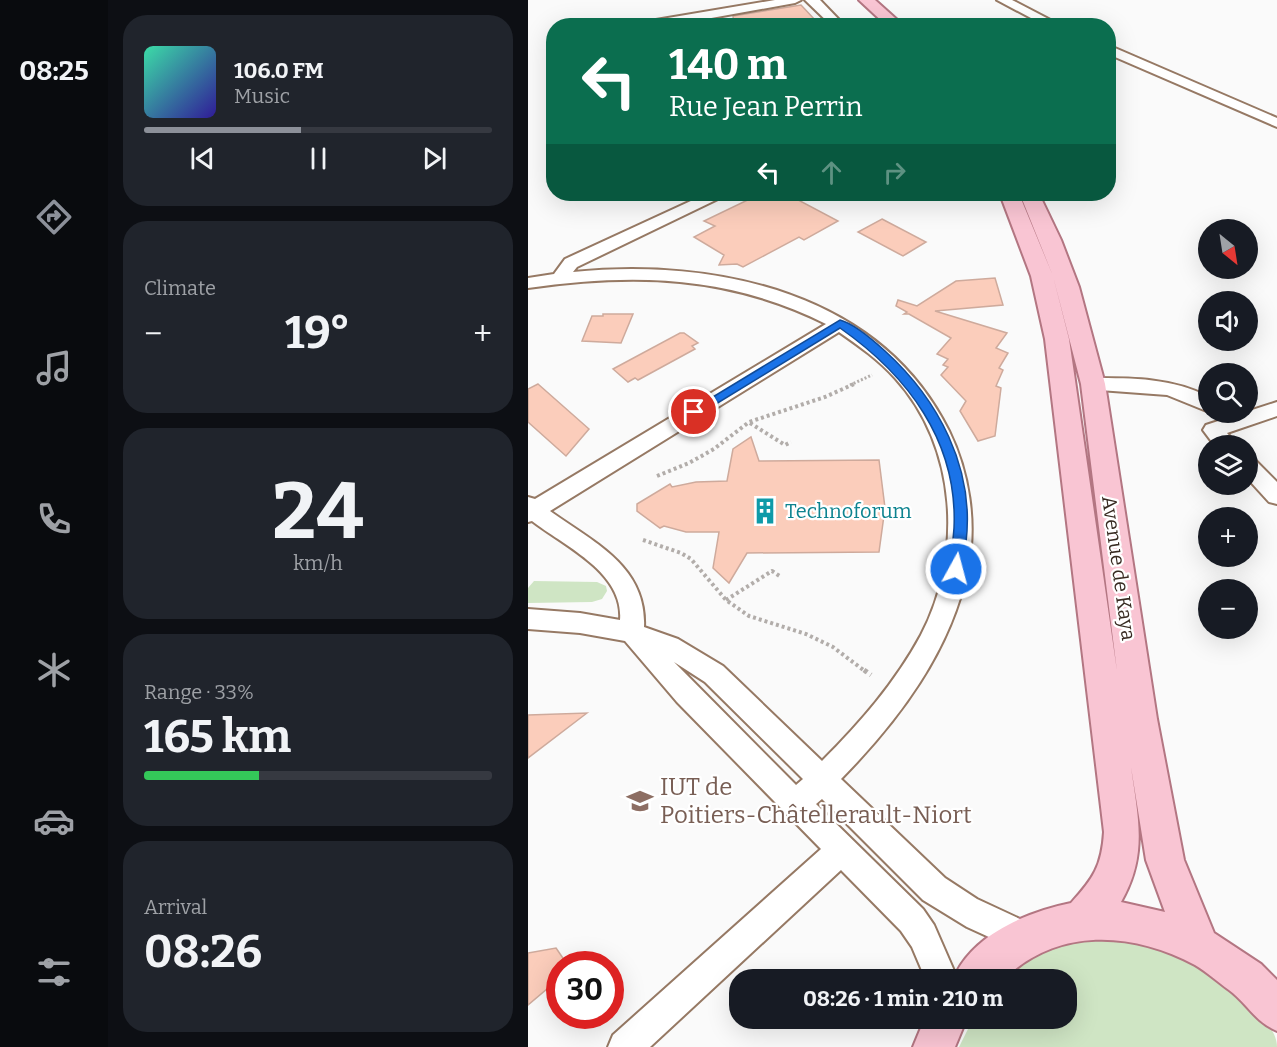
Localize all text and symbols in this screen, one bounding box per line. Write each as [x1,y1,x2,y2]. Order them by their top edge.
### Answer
text: 140 m [669,40,787,90]
icon: left [570,42,648,120]
text: 08:25 [19,55,89,87]
text: 106.0 FM [234,57,324,84]
text: Music [234,84,290,108]
text: Rue Jean Perrin [669,91,863,123]
icon: previous [186,142,219,175]
icon: pause [302,142,335,175]
icon: next [418,142,451,175]
icon: left [752,156,785,189]
icon: ahead [815,156,848,189]
icon: right [878,156,911,189]
icon: directions [33,196,75,238]
north arrow [1198,219,1258,279]
map controls [1198,219,1258,639]
text: Climate [144,276,216,300]
button: sound [1198,291,1258,351]
text: 19° [285,306,350,360]
text: − [144,314,162,354]
text: + [473,314,492,354]
icon: music [33,347,75,389]
button: search [1198,363,1258,423]
pin [668,386,719,437]
icon: arrive [677,395,710,428]
button: layers [1198,435,1258,495]
text: 24 [272,465,364,559]
street label: Avenue de Kaya [1097,494,1141,642]
building icon: Technoforum [750,496,780,526]
icon: phone [33,498,75,540]
place label: Technoforum [785,499,912,523]
button: + [1198,507,1258,567]
position arrow [924,537,988,601]
text: km/h [293,551,343,575]
button: − [1198,579,1258,639]
icon: climate [33,649,75,691]
text: Range · 33% [144,680,254,704]
text: 165 km [144,710,291,764]
place label: IUT de Poitiers-Châtellerault-Niort [660,773,972,829]
school or university icon: IUT de Poitiers-Châtellerault-Niort [625,786,655,816]
icon: car [33,800,75,842]
text: Arrival [144,895,207,919]
text: 08:26 [144,925,262,979]
icon: filters [33,951,75,993]
speed limit sign: 30 [546,951,624,1029]
text: 08:26 · 1 min · 210 m [803,985,1003,1012]

